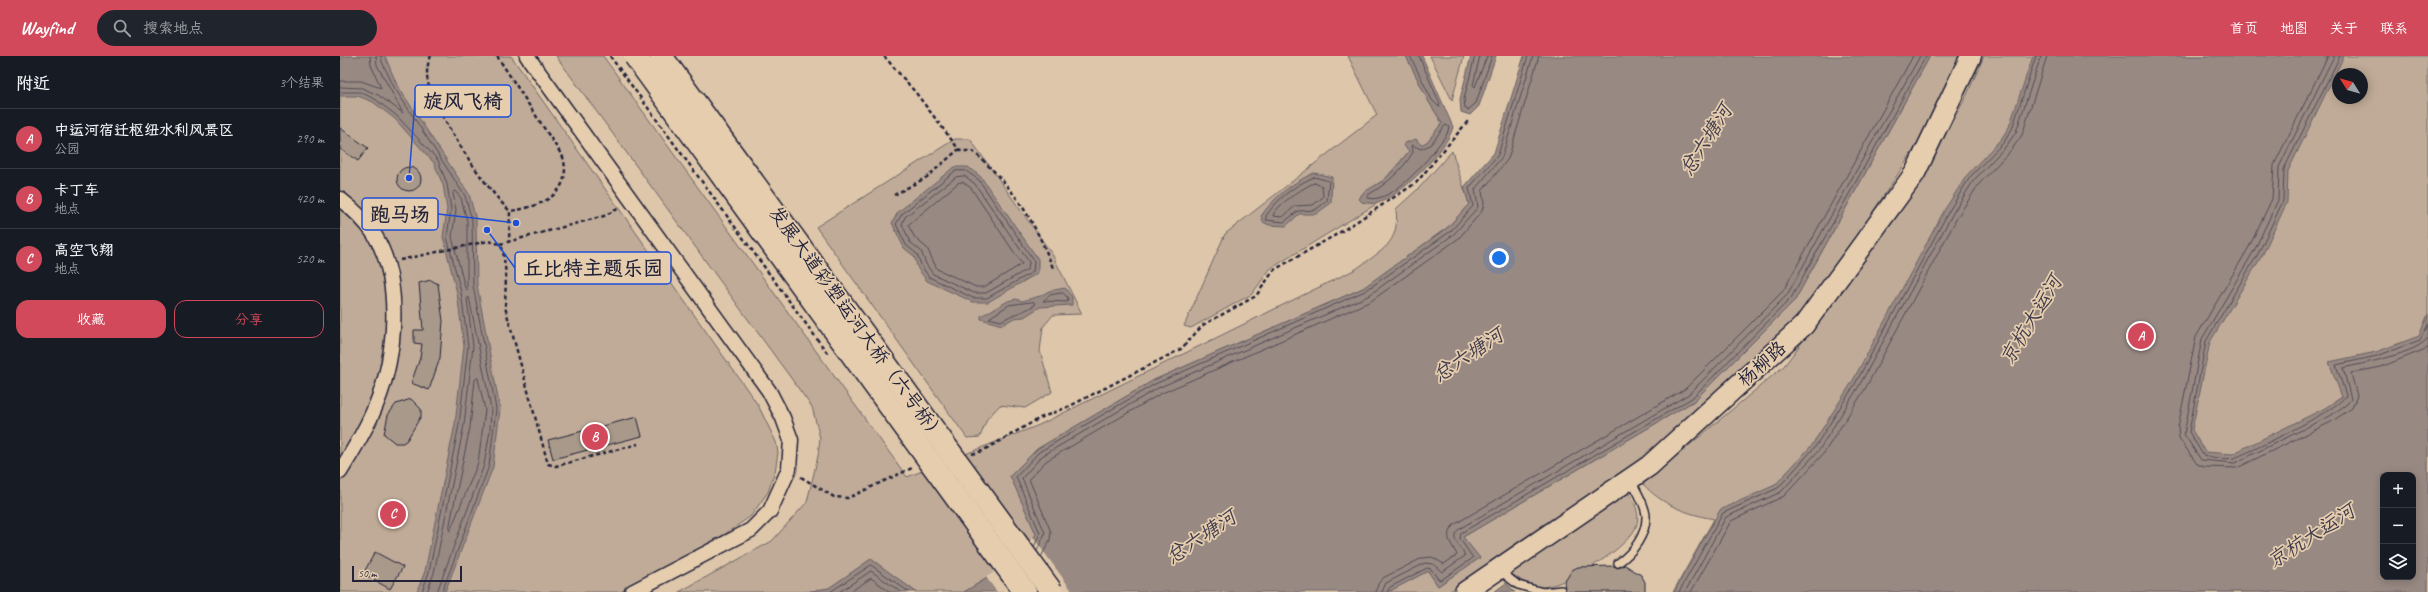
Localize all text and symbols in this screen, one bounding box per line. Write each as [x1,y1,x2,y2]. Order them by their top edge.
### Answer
search box [97,10,377,46]
text: Wayfind [20,16,73,40]
icon: search [111,17,133,39]
text: 搜索地点 [143,19,203,38]
text: 首页 [2230,20,2258,37]
text: 地图 [2280,20,2308,37]
text: 关于 [2330,20,2358,37]
text: 联系 [2380,20,2408,37]
north arrow [2332,68,2368,104]
text: 附近 [16,73,50,94]
text: 3个结果 [279,75,324,91]
callout: 旋风飞椅 [415,85,511,117]
text: 旋风飞椅 [423,89,503,114]
water label: 总六塘河 [1674,97,1739,181]
text: 中运河宿迁枢纽水利风景区 [54,121,234,140]
text: A [26,131,32,147]
text: 290 m [296,131,324,147]
text: 公园 [54,141,80,157]
text: 卡丁车 [54,181,99,200]
text: B [26,191,32,207]
text: 420 m [296,191,324,207]
callout: 跑马场 [362,198,438,230]
text: 地点 [54,201,80,217]
text: 跑马场 [370,202,430,227]
street label: 发展大道彩塑运河大桥（六号桥） [764,202,950,446]
text: 高空飞翔 [54,241,114,260]
your location [1489,248,1509,268]
text: C [26,251,32,267]
text: 520 m [296,251,324,267]
callout: 丘比特主题乐园 [515,252,671,284]
text: 丘比特主题乐园 [523,256,663,281]
text: 地点 [54,261,80,277]
water label: 京杭大运河 [1995,268,2069,369]
button: 收藏 [16,300,166,338]
button: 分享 [174,300,324,338]
water label: 总六塘河 [1428,321,1511,388]
pin: A [2128,321,2154,351]
street label: 杨柳路 [1733,336,1791,392]
pin: B [582,422,608,452]
map controls [2380,472,2416,580]
button: + [2380,472,2416,508]
water label: 京杭大运河 [2262,497,2362,574]
pin: C [380,499,406,529]
water label: 总六塘河 [1161,503,1244,570]
button: − [2380,508,2416,544]
button: layers [2380,544,2416,580]
scale bar [352,564,462,583]
text: 50 m [358,566,377,580]

